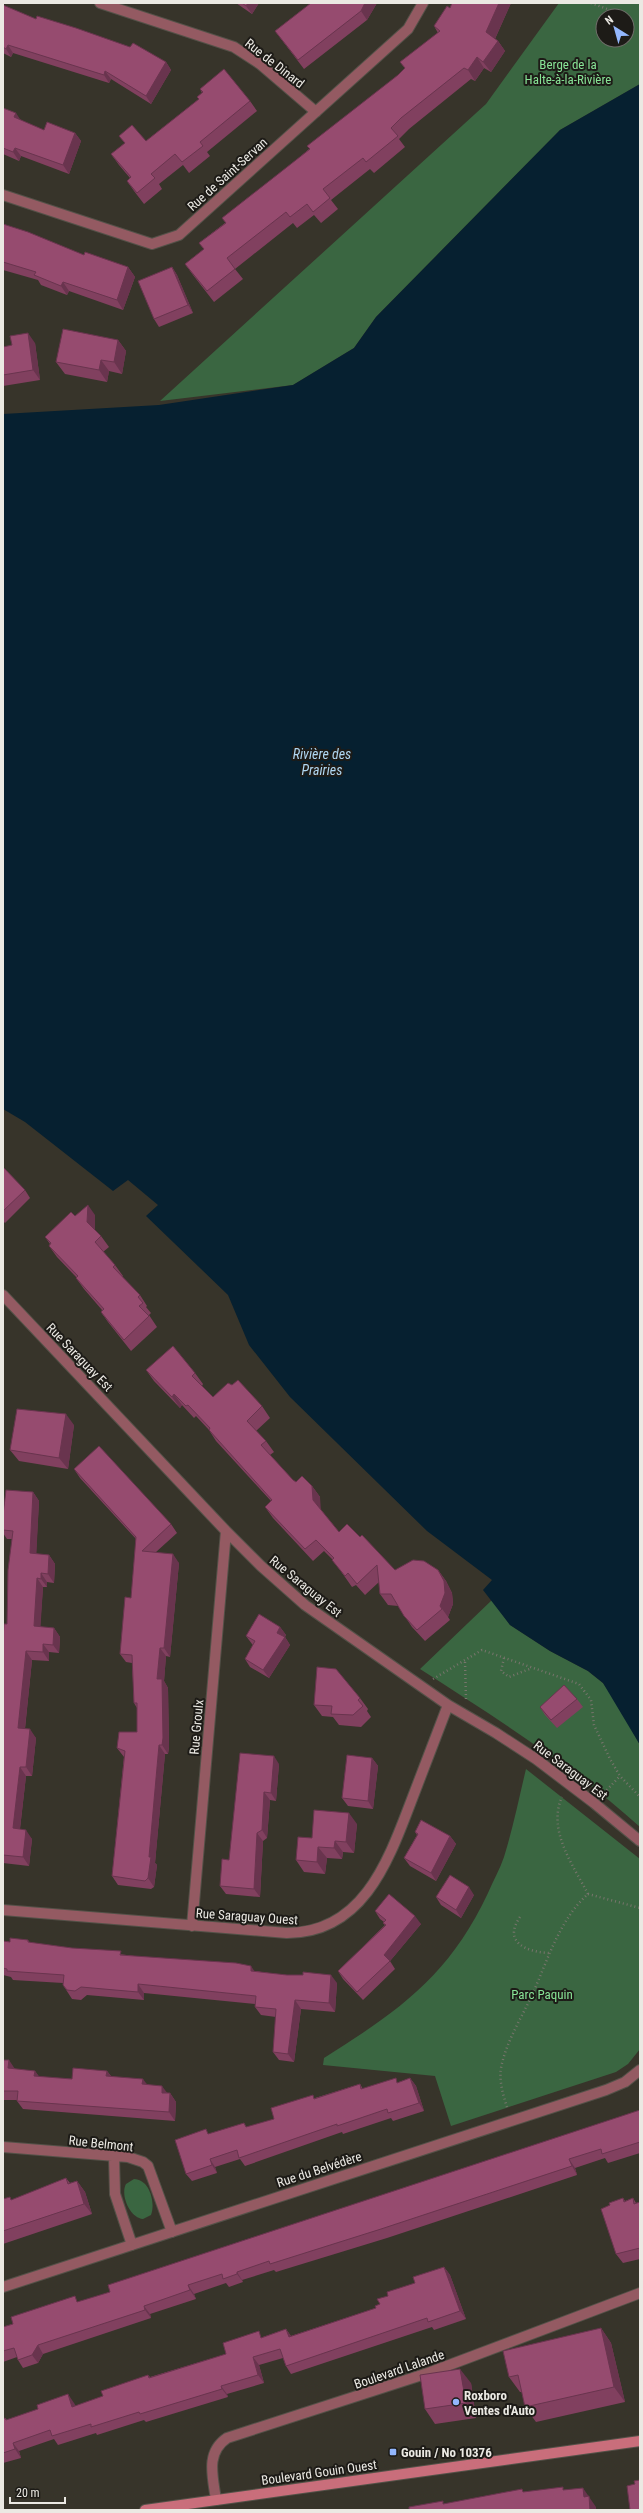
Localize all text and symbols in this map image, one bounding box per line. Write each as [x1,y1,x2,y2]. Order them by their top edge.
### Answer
north arrow [595,8,635,48]
text: N [603,13,616,28]
street label: Rue de Dinard [242,36,307,91]
park label: Berge de la Halte-à-la-Rivière [525,57,611,87]
street label: Rue de Saint-Servan [184,135,270,214]
water label: Rivière des Prairies [293,746,351,778]
street label: Rue Saraguay Est [43,1320,116,1395]
street label: Rue Saraguay Est [267,1553,345,1620]
street label: Rue Groulx [187,1699,206,1755]
street label: Rue Saraguay Est [531,1738,611,1803]
street label: Rue Saraguay Ouest [195,1905,299,1928]
park label: Parc Paquin [511,1987,573,2002]
street label: Rue Belmont [68,2133,134,2154]
street label: Rue du Belvédère [275,2149,363,2190]
street label: Boulevard Lalande [352,2347,446,2392]
place label: Roxboro Ventes d'Auto [464,2388,536,2418]
marker: Roxboro Ventes d'Auto [451,2397,461,2407]
place label: Gouin / No 10376 [401,2445,492,2460]
marker: Gouin / No 10376 [388,2447,398,2457]
street label: Boulevard Gouin Ouest [260,2457,378,2488]
scale bar [10,2479,65,2505]
text: 20 m [16,2486,40,2500]

